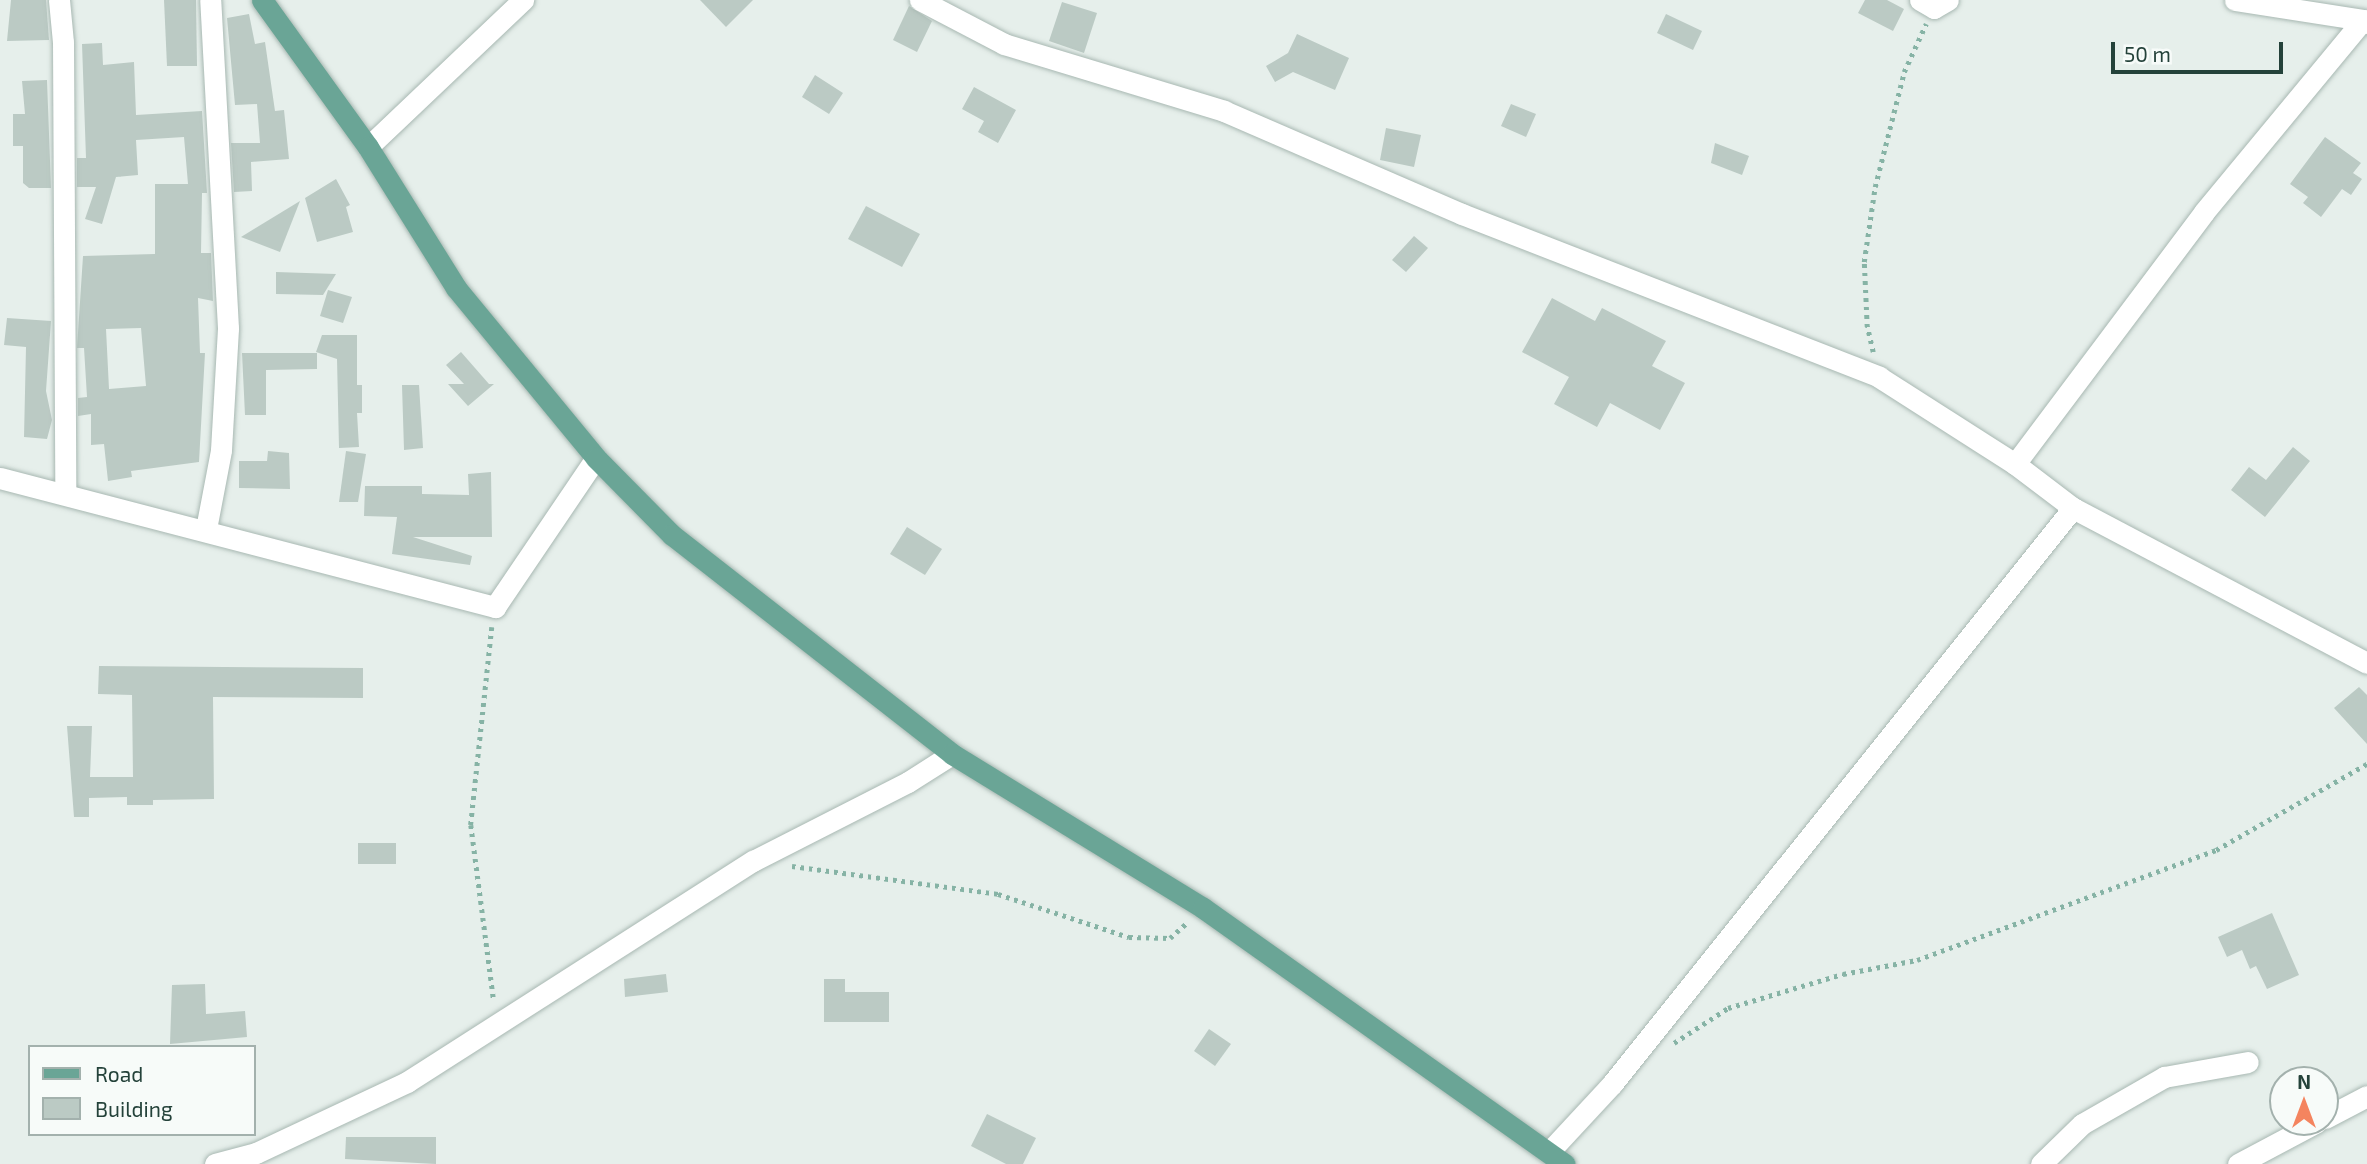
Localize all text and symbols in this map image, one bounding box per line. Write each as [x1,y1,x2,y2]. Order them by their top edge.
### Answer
scale bar [2115,28,2286,72]
text: 50 m [2124,41,2171,66]
legend [28,1045,256,1136]
text: Road [95,1061,143,1086]
north arrow [2269,1066,2339,1136]
text: N [2297,1070,2311,1093]
text: Building [95,1096,173,1121]

